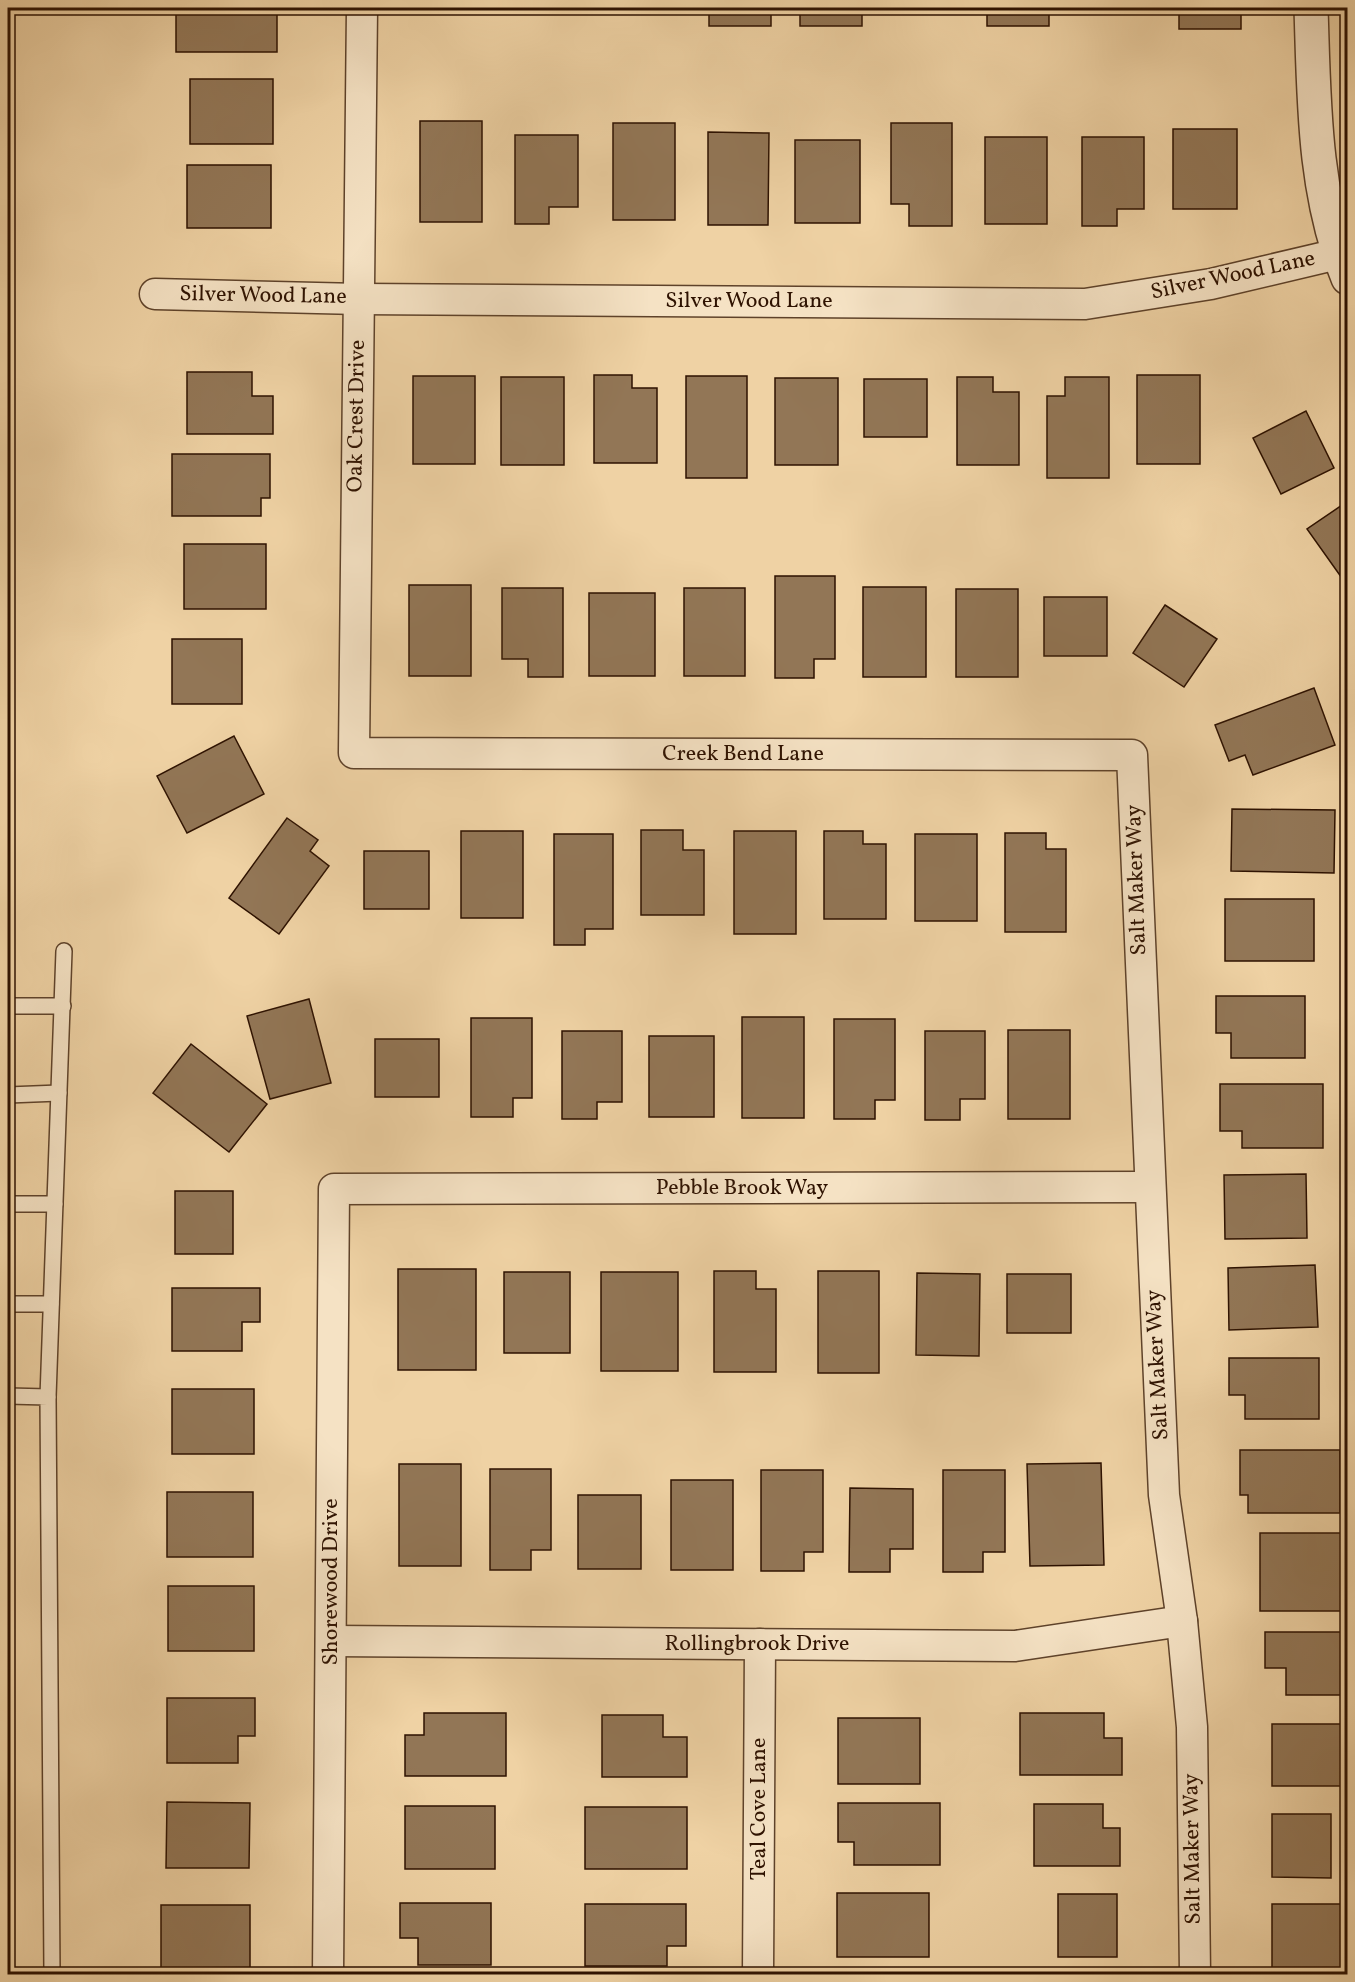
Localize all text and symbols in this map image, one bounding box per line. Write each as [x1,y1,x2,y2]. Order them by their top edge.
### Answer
street label: Silver Wood Lane [1148,243,1318,309]
street label: Silver Wood Lane [179,279,347,313]
street label: Silver Wood Lane [665,286,833,317]
street label: Oak Crest Drive [340,339,374,493]
street label: Creek Bend Lane [662,739,824,770]
street label: Salt Maker Way [1119,804,1155,956]
street label: Pebble Brook Way [656,1173,828,1204]
street label: Salt Maker Way [1139,1289,1177,1441]
street label: Shorewood Drive [316,1498,347,1666]
street label: Rollingbrook Drive [665,1629,849,1660]
street label: Teal Cove Lane [744,1738,775,1880]
street label: Salt Maker Way [1176,1773,1210,1925]

